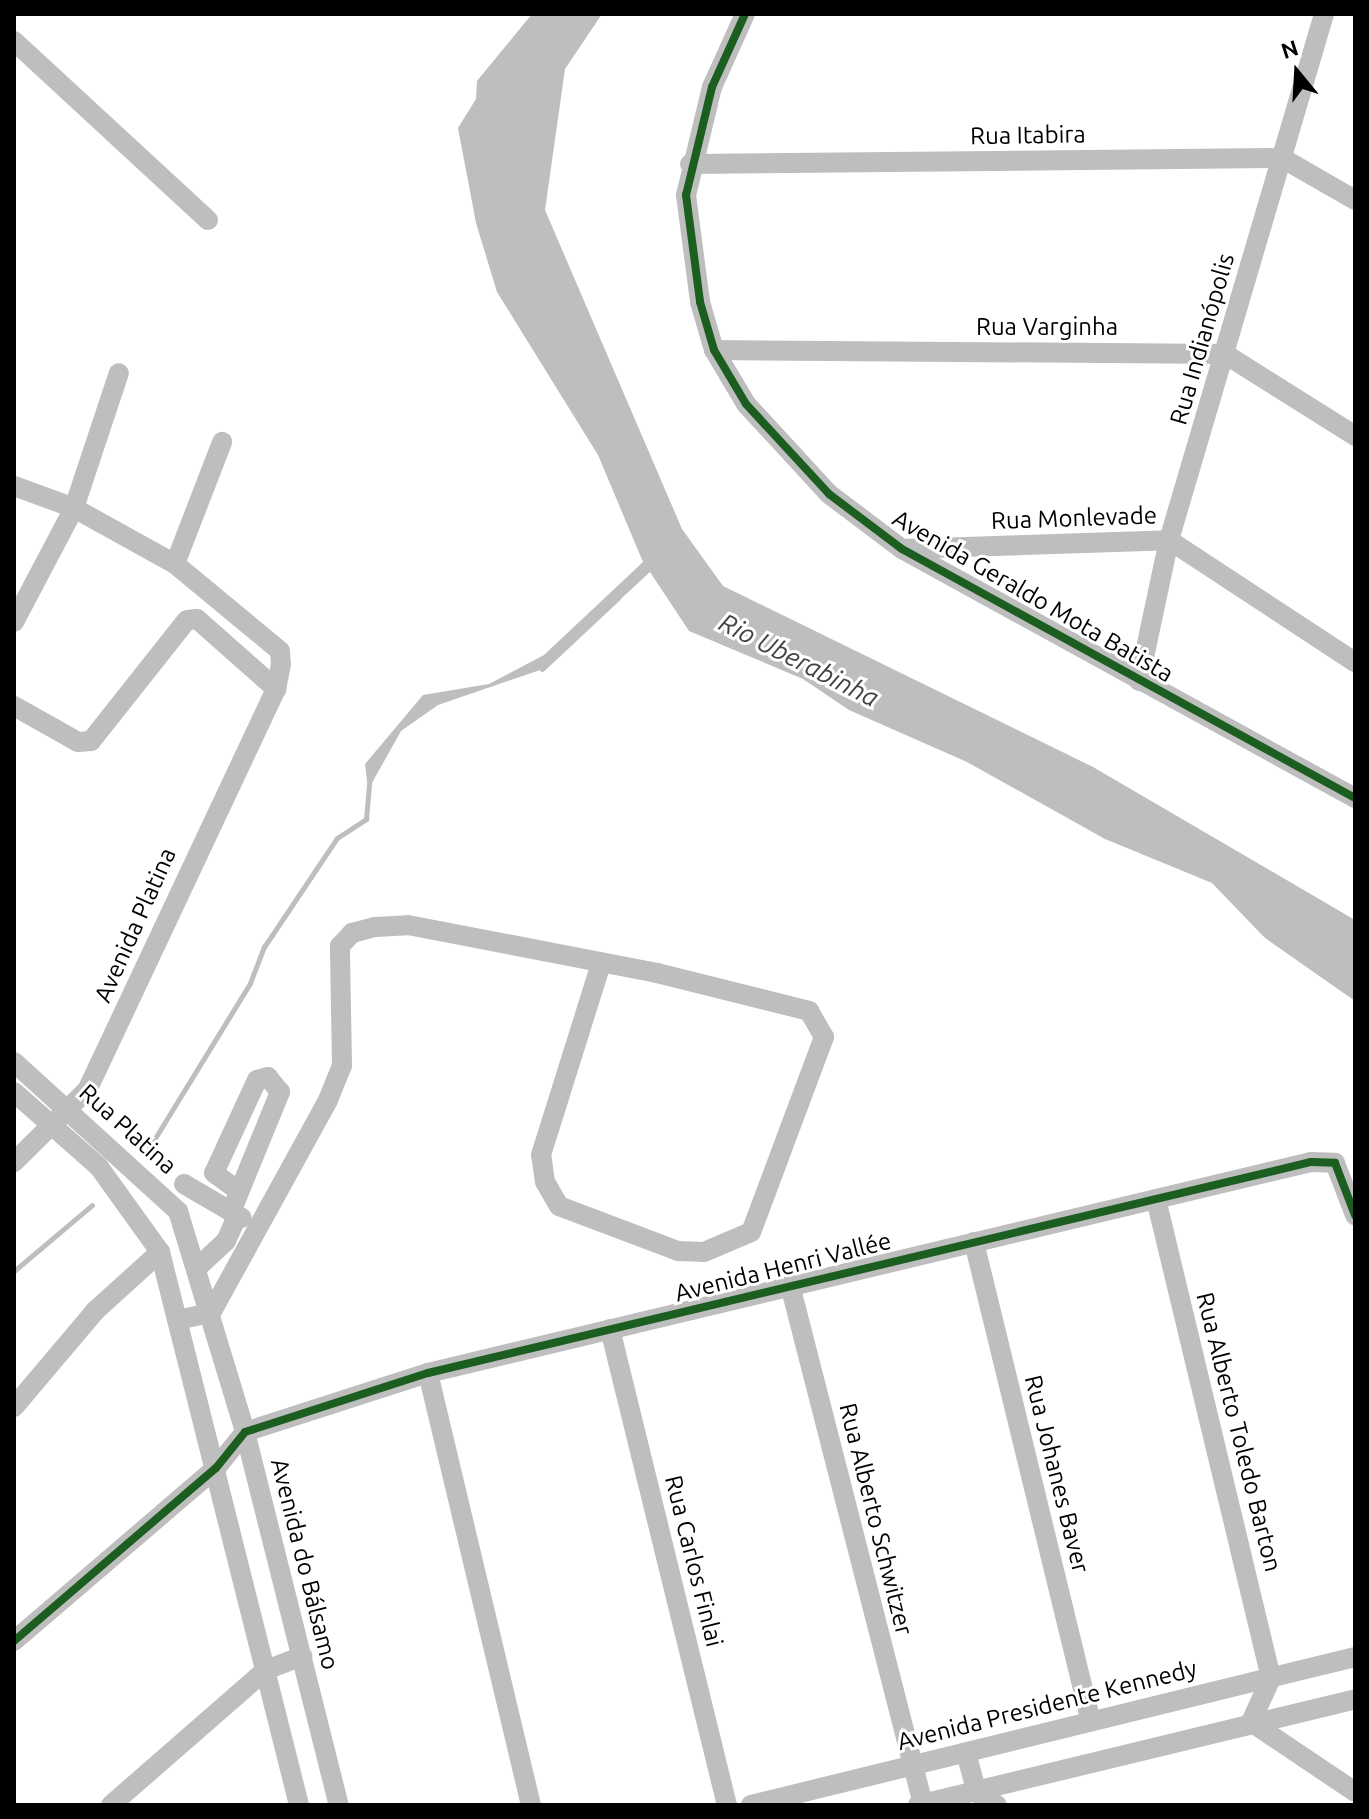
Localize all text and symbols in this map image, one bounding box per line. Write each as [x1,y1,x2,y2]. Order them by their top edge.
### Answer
north arrow [1257,32,1337,112]
text: N [1278,34,1301,63]
street label: Rua Itabira [970,120,1086,150]
street label: Rua Indianópolis [1164,250,1240,428]
street label: Rua Varginha [976,313,1118,341]
street label: Rua Monlevade [991,501,1157,535]
street label: Avenida Geraldo Mota Batista [888,504,1178,688]
water label: Rio Uberabinha [714,606,884,714]
street label: Avenida Platina [88,843,182,1007]
street label: Rua Platina [73,1078,183,1180]
street label: Avenida Henri Vallée [672,1226,894,1308]
street label: Rua Alberto Toledo Barton [1190,1289,1288,1575]
street label: Rua Johanes Baver [1018,1372,1096,1576]
street label: Rua Alberto Schwitzer [833,1400,919,1638]
street label: Avenida do Bálsamo [265,1455,345,1673]
street label: Rua Carlos Finlai [659,1472,729,1650]
street label: Avenida Presidente Kennedy [894,1654,1200,1756]

